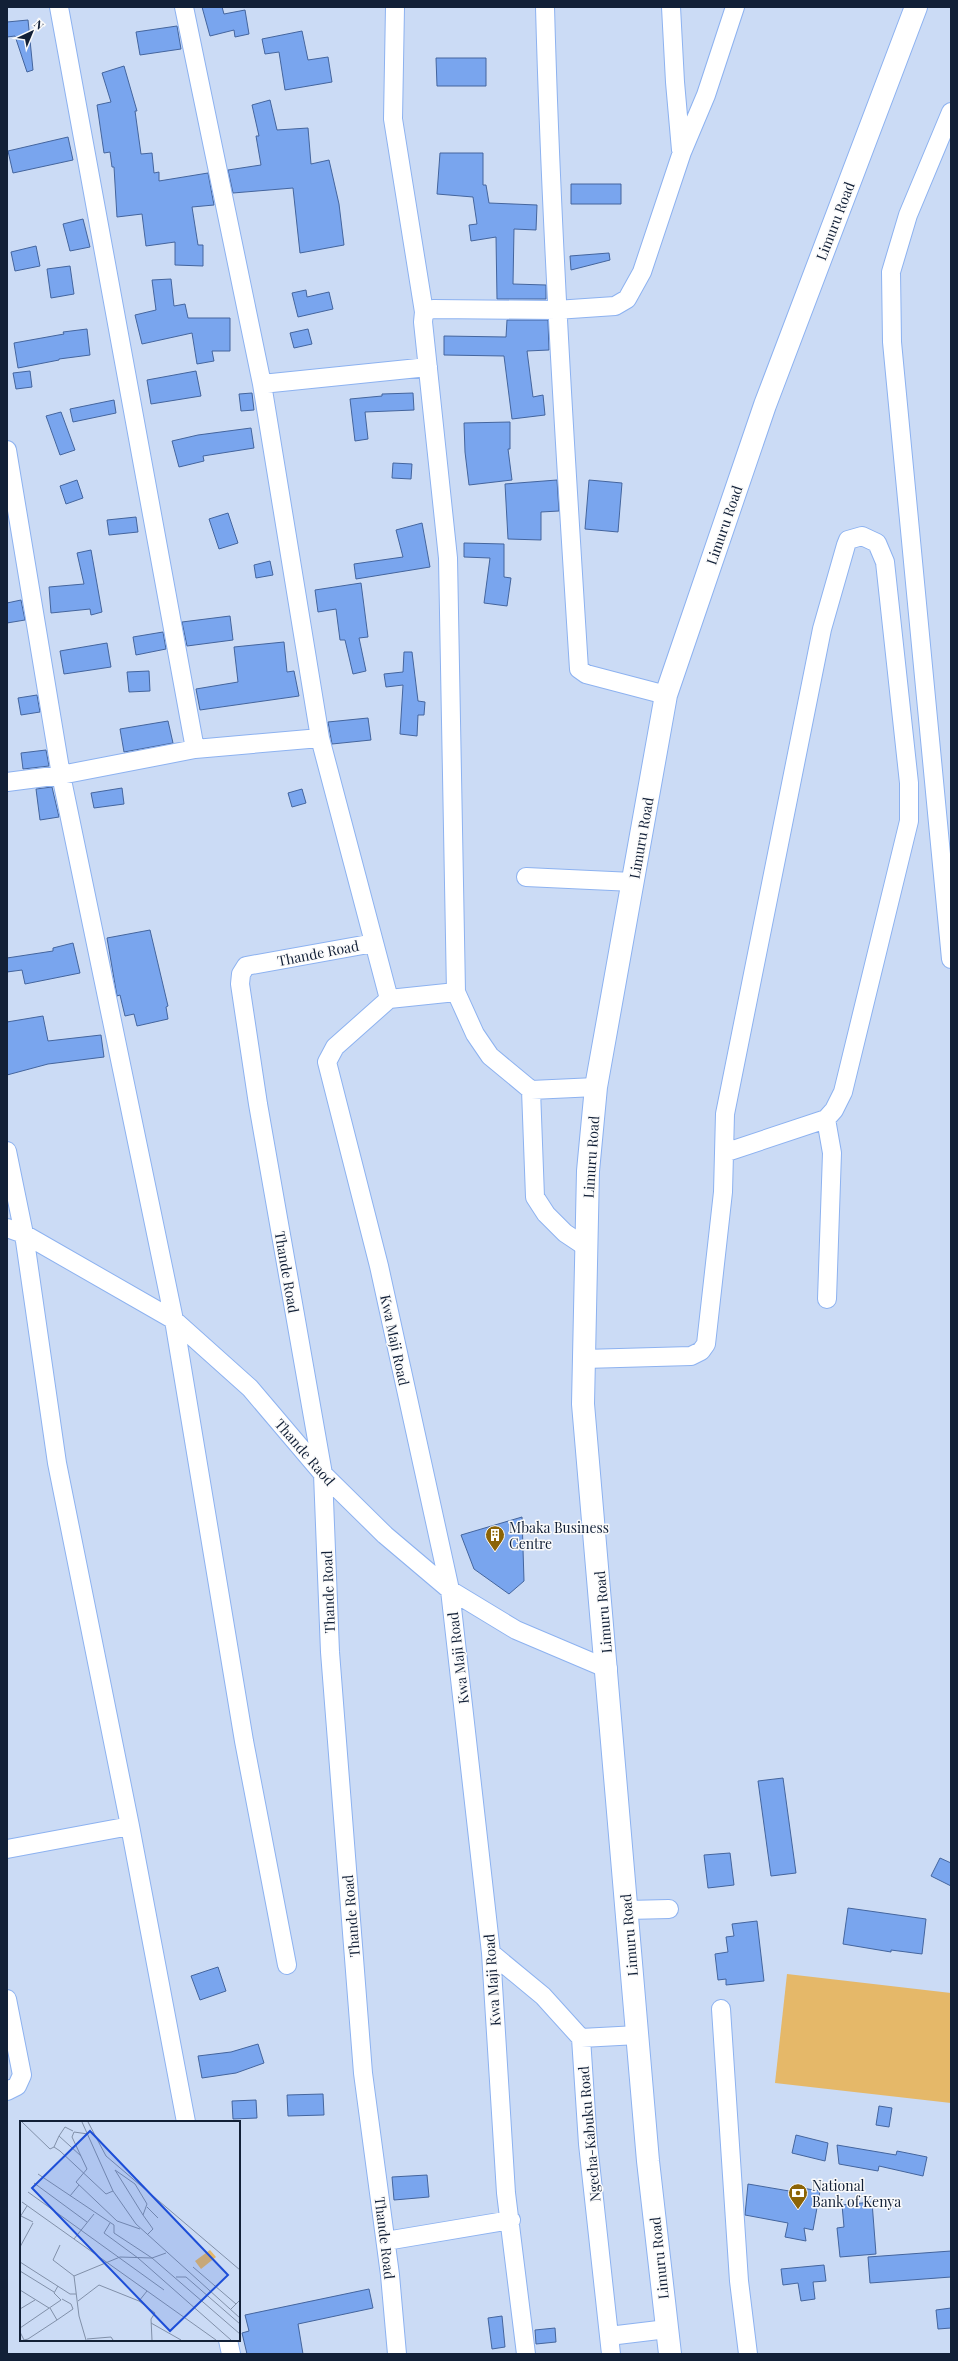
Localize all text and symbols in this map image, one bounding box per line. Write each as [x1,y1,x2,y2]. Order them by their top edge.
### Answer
north arrow [12,12,52,52]
text: N [31,16,47,33]
street label: Limuru Road [811,179,859,263]
street label: Limuru Road [702,483,746,567]
street label: Limuru Road [624,796,658,880]
street label: Thande Road [276,936,360,970]
street label: Limuru Road [579,1115,603,1199]
street label: Thande Road [270,1230,304,1314]
street label: Kwa Maji Road [376,1293,414,1387]
street label: Thande Raod [271,1415,339,1489]
place label: Mbaka Business Centre [509,1518,609,1553]
building icon: Mbaka Business Centre [484,1524,506,1552]
street label: Thande Road [317,1550,339,1634]
street label: Limuru Road [590,1570,616,1654]
street label: Kwa Maji Road [443,1611,473,1705]
street label: Thande Road [338,1874,364,1958]
street label: Limuru Road [616,1893,642,1977]
street label: Kwa Maji Road [479,1933,505,2027]
street label: Ngecha-Kabuku Road [574,2065,604,2203]
inset map [20,2121,240,2341]
place label: National Bank of Kenya [812,2176,901,2211]
bank icon: National Bank of Kenya [787,2182,809,2210]
street label: Thande Road [371,2196,399,2280]
street label: Limuru Road [645,2216,673,2300]

